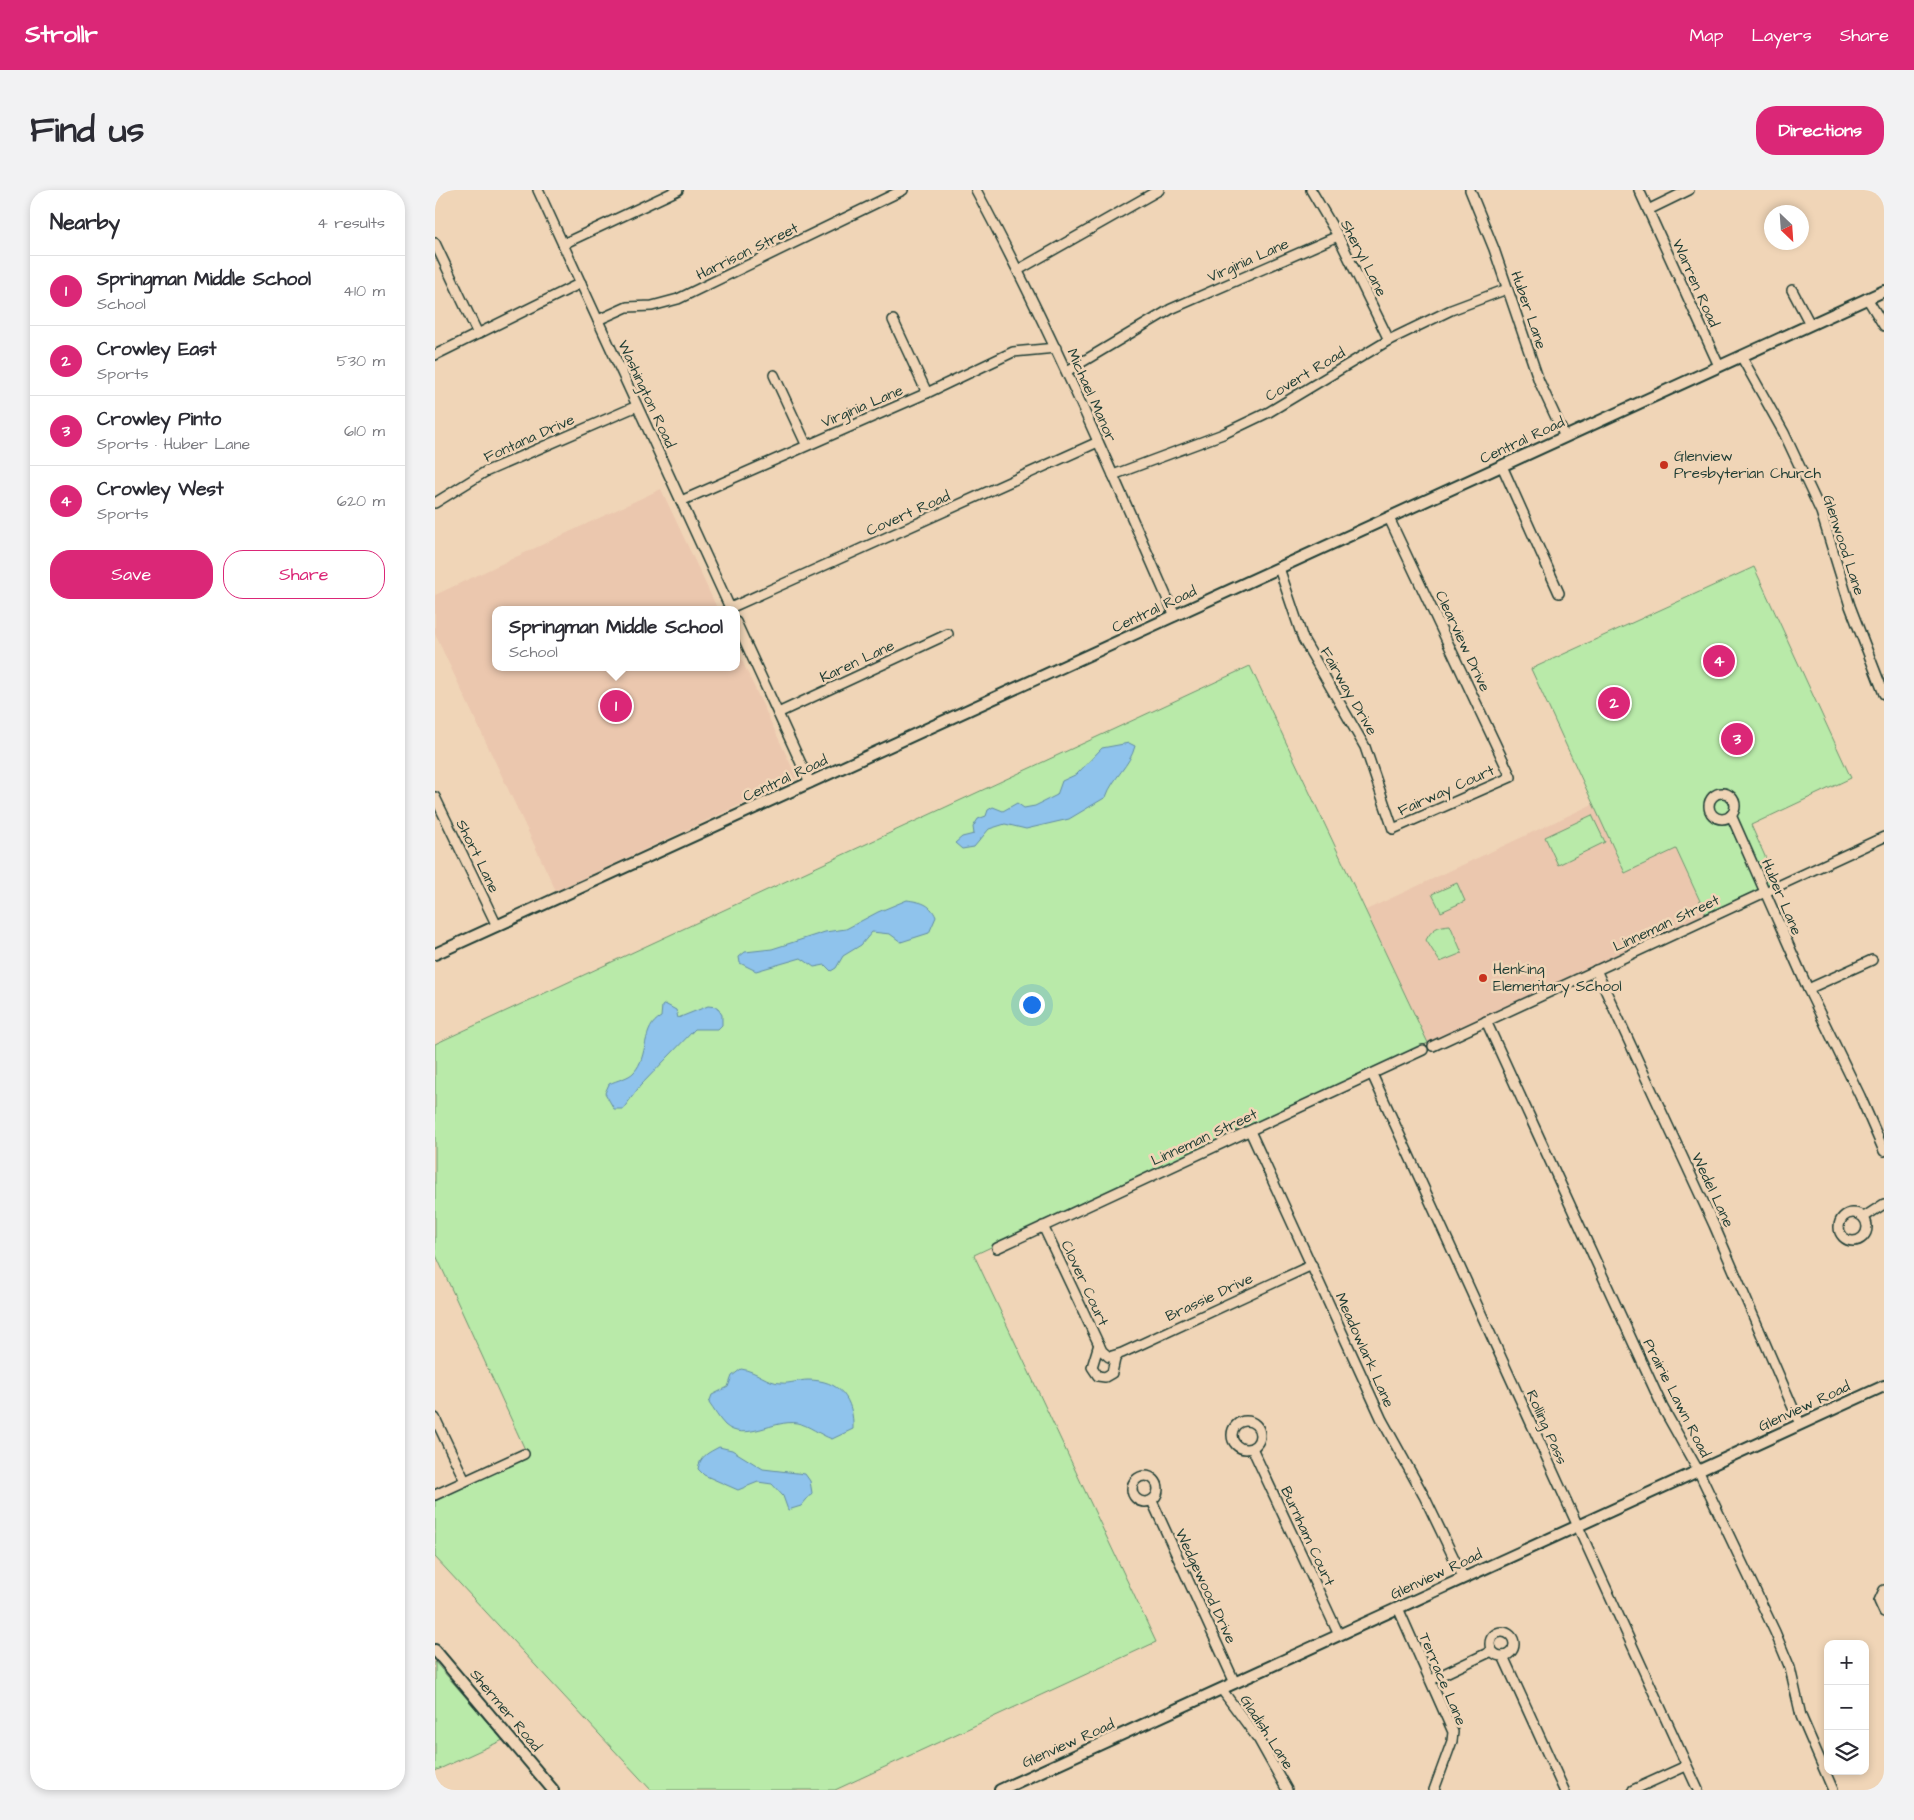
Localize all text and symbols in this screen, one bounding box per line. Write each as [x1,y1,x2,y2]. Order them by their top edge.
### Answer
text: Strollr [25,18,98,52]
text: Map [1689,23,1723,48]
text: Layers [1751,23,1812,48]
text: Share [1840,23,1889,48]
text: Find us [30,106,144,155]
button: Directions [1756,106,1884,155]
north arrow [1764,205,1809,250]
text: Nearby [50,208,120,237]
text: 4 results [317,212,385,234]
street label: Sheryl Lane [1334,216,1392,301]
street label: Harrison Street [693,218,802,285]
street label: Virginia Lane [1204,233,1293,289]
street label: Warren Road [1667,236,1724,331]
text: Springman Middle School [97,266,311,293]
street label: Huber Lane [1505,268,1552,352]
text: 1 [65,280,67,302]
text: 410 m [343,280,385,302]
text: School [97,293,146,315]
text: Crowley East [97,336,216,363]
street label: Washington Road [611,337,681,452]
street label: Covert Road [1261,342,1349,407]
street label: Michael Manor [1062,345,1121,445]
text: 2 [61,350,71,372]
text: 530 m [337,350,385,372]
text: Sports [97,363,149,385]
street label: Virginia Lane [818,380,907,434]
text: Crowley Pinto [97,406,221,433]
street label: Fontana Drive [480,409,578,468]
street label: Central Road [1477,412,1568,469]
text: 3 [62,420,70,442]
text: 610 m [344,420,385,442]
text: Sports · Huber Lane [97,433,250,455]
place label: Glenview Presbyterian Church [1674,446,1821,485]
marker: Glenview Presbyterian Church [1658,459,1670,471]
text: Crowley West [97,476,224,503]
street label: Covert Road [863,485,954,541]
text: 4 [61,490,71,512]
text: 620 m [337,490,385,512]
street label: Glenwood Lane [1817,492,1870,598]
text: Sports [97,503,149,525]
button: Save [50,550,213,599]
button: Share [223,550,385,599]
street label: Central Road [1109,581,1200,638]
street label: Clearview Drive [1430,587,1495,695]
popup [492,606,740,671]
text: Springman Middle School [509,614,723,641]
street label: Karen Lane [816,635,898,688]
text: School [509,641,558,663]
pin: 4 [1703,642,1735,680]
street label: Fairway Drive [1314,643,1382,740]
pin: 2 [1598,684,1630,722]
pin: 1 [600,687,632,725]
pin: 3 [1721,720,1753,758]
street label: Central Road [740,750,831,807]
street label: Fairway Court [1395,760,1498,822]
street label: Short Lane [451,816,504,897]
street label: Huber Lane [1756,856,1807,939]
street label: Linneman Street [1610,890,1723,957]
place label: Henking Elementary School [1493,959,1622,998]
marker: Henking Elementary School [1477,972,1489,984]
your location [1019,992,1045,1018]
street label: Linneman Street [1148,1104,1261,1171]
street label: Wedel Lane [1686,1150,1739,1231]
street label: Clover Court [1055,1237,1114,1330]
street label: Brassie Drive [1162,1268,1256,1327]
street label: Meadowlark Lane [1330,1290,1399,1411]
street label: Prairie Lawn Road [1638,1335,1716,1461]
street label: Glenview Road [1755,1376,1854,1437]
street label: Rolling Pass [1520,1387,1573,1469]
street label: Burnham Court [1275,1483,1340,1590]
street label: Wedgewood Drive [1169,1525,1241,1648]
street label: Glenview Road [1387,1544,1486,1605]
street label: Terrace Lane [1414,1630,1472,1729]
map controls [1824,1640,1869,1775]
button: + [1824,1640,1869,1685]
street label: Shermer Road [465,1665,547,1756]
button: − [1824,1685,1869,1730]
street label: Gladish Lane [1235,1691,1299,1774]
street label: Glenview Road [1019,1714,1118,1773]
button: layers [1824,1730,1869,1775]

